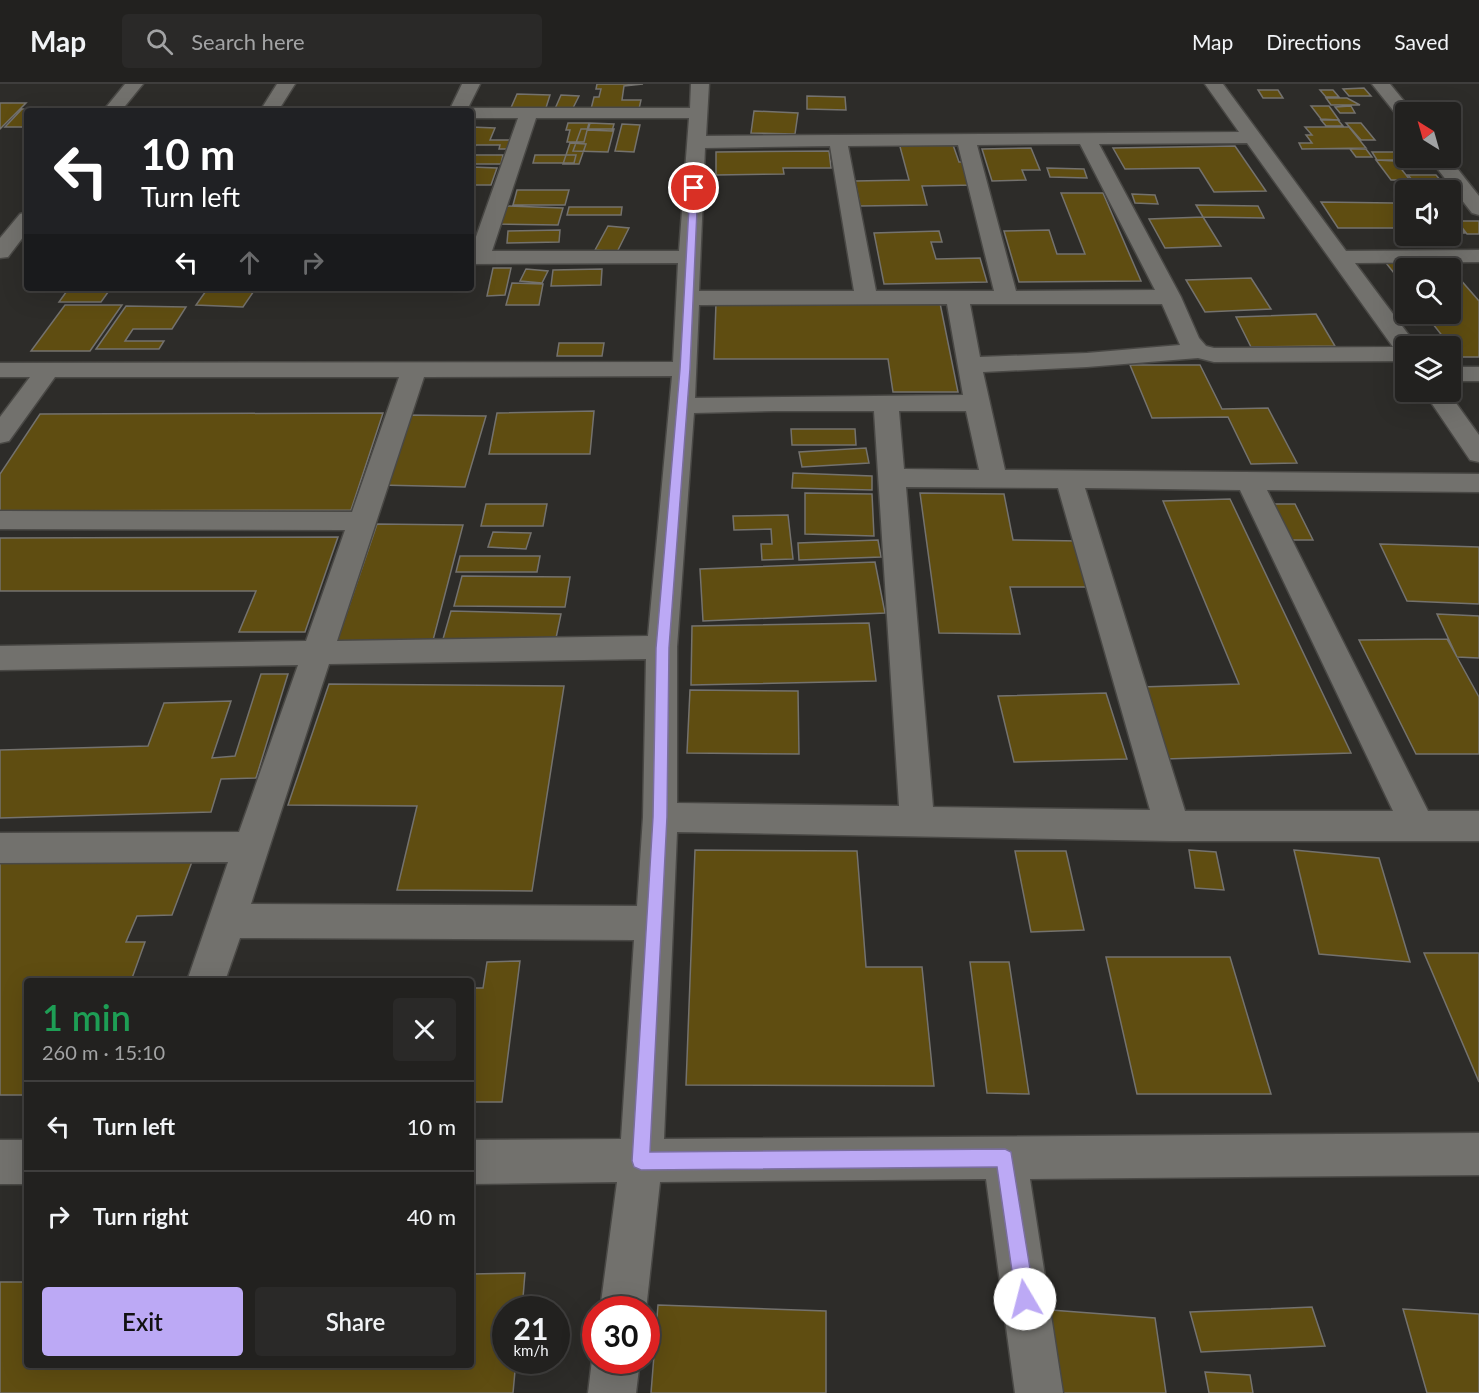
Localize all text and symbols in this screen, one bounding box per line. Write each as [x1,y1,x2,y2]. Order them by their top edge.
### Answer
search box [122,14,542,68]
text: Map [30,24,86,58]
icon: search [143,25,176,58]
text: Search here [191,28,305,55]
text: Map [1192,29,1233,54]
text: Directions [1266,29,1361,54]
text: Saved [1394,29,1449,54]
north arrow [1395,102,1461,168]
map controls [1395,102,1461,402]
text: 10 m [141,129,235,179]
icon: left [42,132,120,210]
pin [668,162,719,213]
icon: arrive [677,171,710,204]
text: Turn left [141,180,240,213]
button: sound [1395,180,1461,246]
icon: left [170,246,203,279]
icon: ahead [233,246,266,279]
icon: right [296,246,329,279]
button: search [1395,258,1461,324]
button: layers [1395,336,1461,402]
text: 1 min [42,995,131,1039]
button: close [393,998,456,1061]
text: 260 m · 15:10 [42,1040,165,1064]
icon: left [42,1110,75,1143]
text: Turn left [93,1113,175,1140]
text: 10 m [407,1113,456,1140]
icon: right [42,1200,75,1233]
text: Turn right [93,1203,188,1230]
text: 40 m [407,1203,456,1230]
position arrow [993,1267,1057,1331]
button: Exit [42,1287,243,1356]
button: Share [255,1287,456,1356]
speed limit sign: 30 [582,1296,660,1374]
text: 21 [514,1310,548,1346]
text: km/h [513,1341,549,1359]

